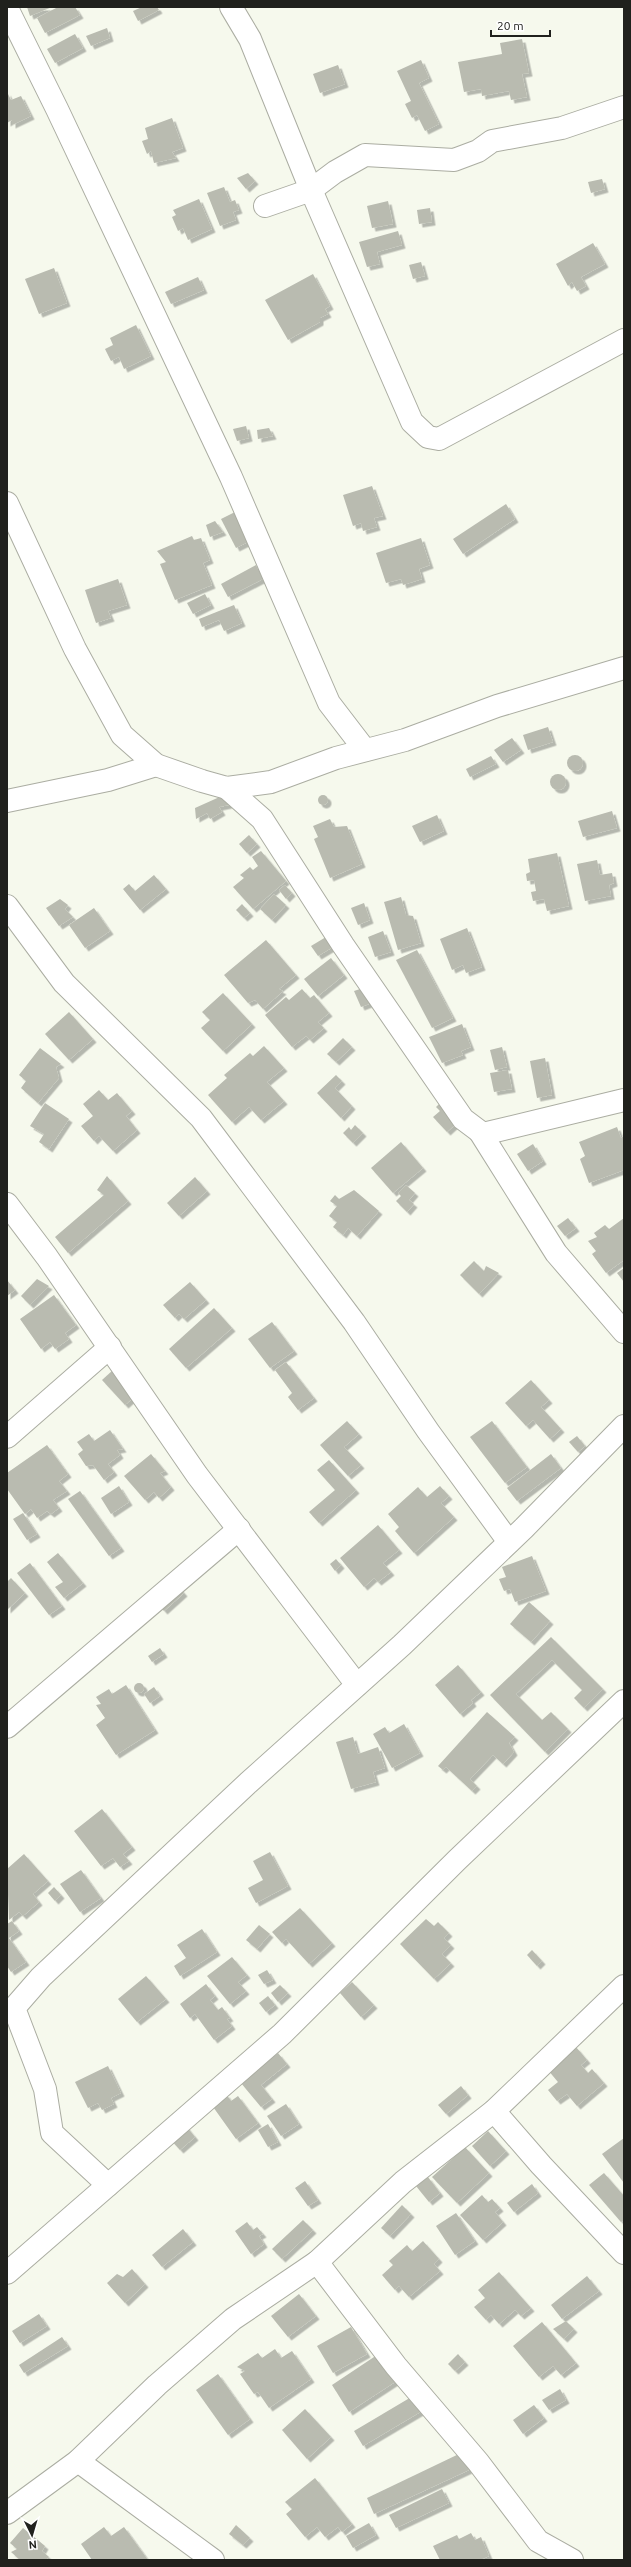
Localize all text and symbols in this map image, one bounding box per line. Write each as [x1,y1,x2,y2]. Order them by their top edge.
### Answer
scale bar [491,12,550,38]
text: 20 m [497,19,524,32]
north arrow [12,2515,52,2555]
text: N [28,2539,37,2551]

